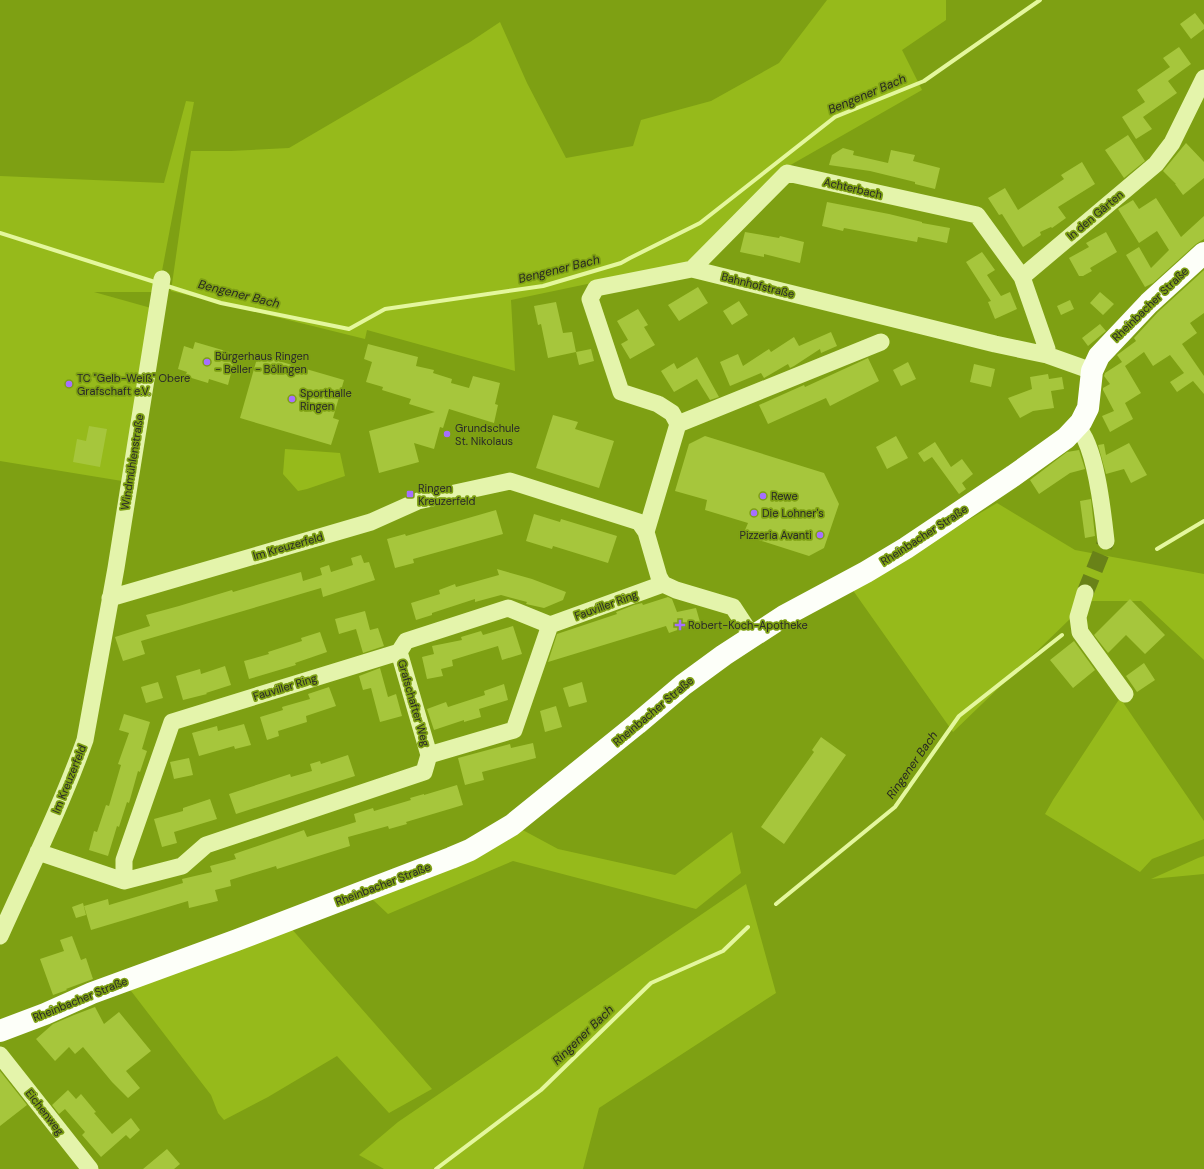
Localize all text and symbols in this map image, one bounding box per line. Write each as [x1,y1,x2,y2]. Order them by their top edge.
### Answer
water label: Bengener Bach [825,70,909,118]
street label: Achterbach [822,174,884,202]
street label: In den Gärten [1064,187,1126,243]
water label: Bengener Bach [517,251,602,287]
street label: Rheinbacher Straße [1109,264,1191,344]
street label: Bahnhofstraße [720,269,796,301]
water label: Bengener Bach [197,276,282,312]
place label: Bürgerhaus Ringen - Beller - Bölingen [215,349,309,376]
marker: Bürgerhaus Ringen - Beller - Bölingen [202,357,212,367]
place label: TC "Gelb-Weiß" Obere Grafschaft e.V. [77,371,190,398]
marker: TC "Gelb-Weiß" Obere Grafschaft e.V. [64,379,74,389]
place label: Sporthalle Ringen [300,386,352,413]
marker: Sporthalle Ringen [287,394,297,404]
street label: Windmühlenstraße [118,413,146,511]
place label: Grundschule St. Nikolaus [455,421,520,448]
marker: Grundschule St. Nikolaus [442,429,452,439]
place label: Ringen Kreuzerfeld [418,481,475,508]
marker: Ringen Kreuzerfeld [405,489,415,499]
place label: Rewe [771,489,798,503]
marker: Rewe [758,491,768,501]
street label: Rheinbacher Straße [878,502,970,568]
place label: Die Lohner's [762,506,824,520]
marker: Die Lohner's [749,508,759,518]
place label: Pizzeria Avanti [740,528,812,542]
street label: Im Kreuzerfeld [251,529,325,563]
marker: Pizzeria Avanti [815,530,825,540]
street label: Fauviller Ring [573,587,639,623]
place label: Robert-Koch-Apotheke [688,618,808,632]
marker: Robert-Koch-Apotheke [675,620,685,630]
street label: Grafschafter Weg [395,658,433,748]
street label: Fauviller Ring [251,671,319,703]
street label: Rheinbacher Straße [610,673,696,749]
water label: Ringener Bach [883,728,941,802]
street label: Im Kreuzerfeld [49,743,89,815]
street label: Rheinbacher Straße [333,859,433,909]
street label: Rheinbacher Straße [31,974,129,1024]
water label: Ringener Bach [549,1002,617,1068]
street label: Eichenweg [23,1086,67,1138]

